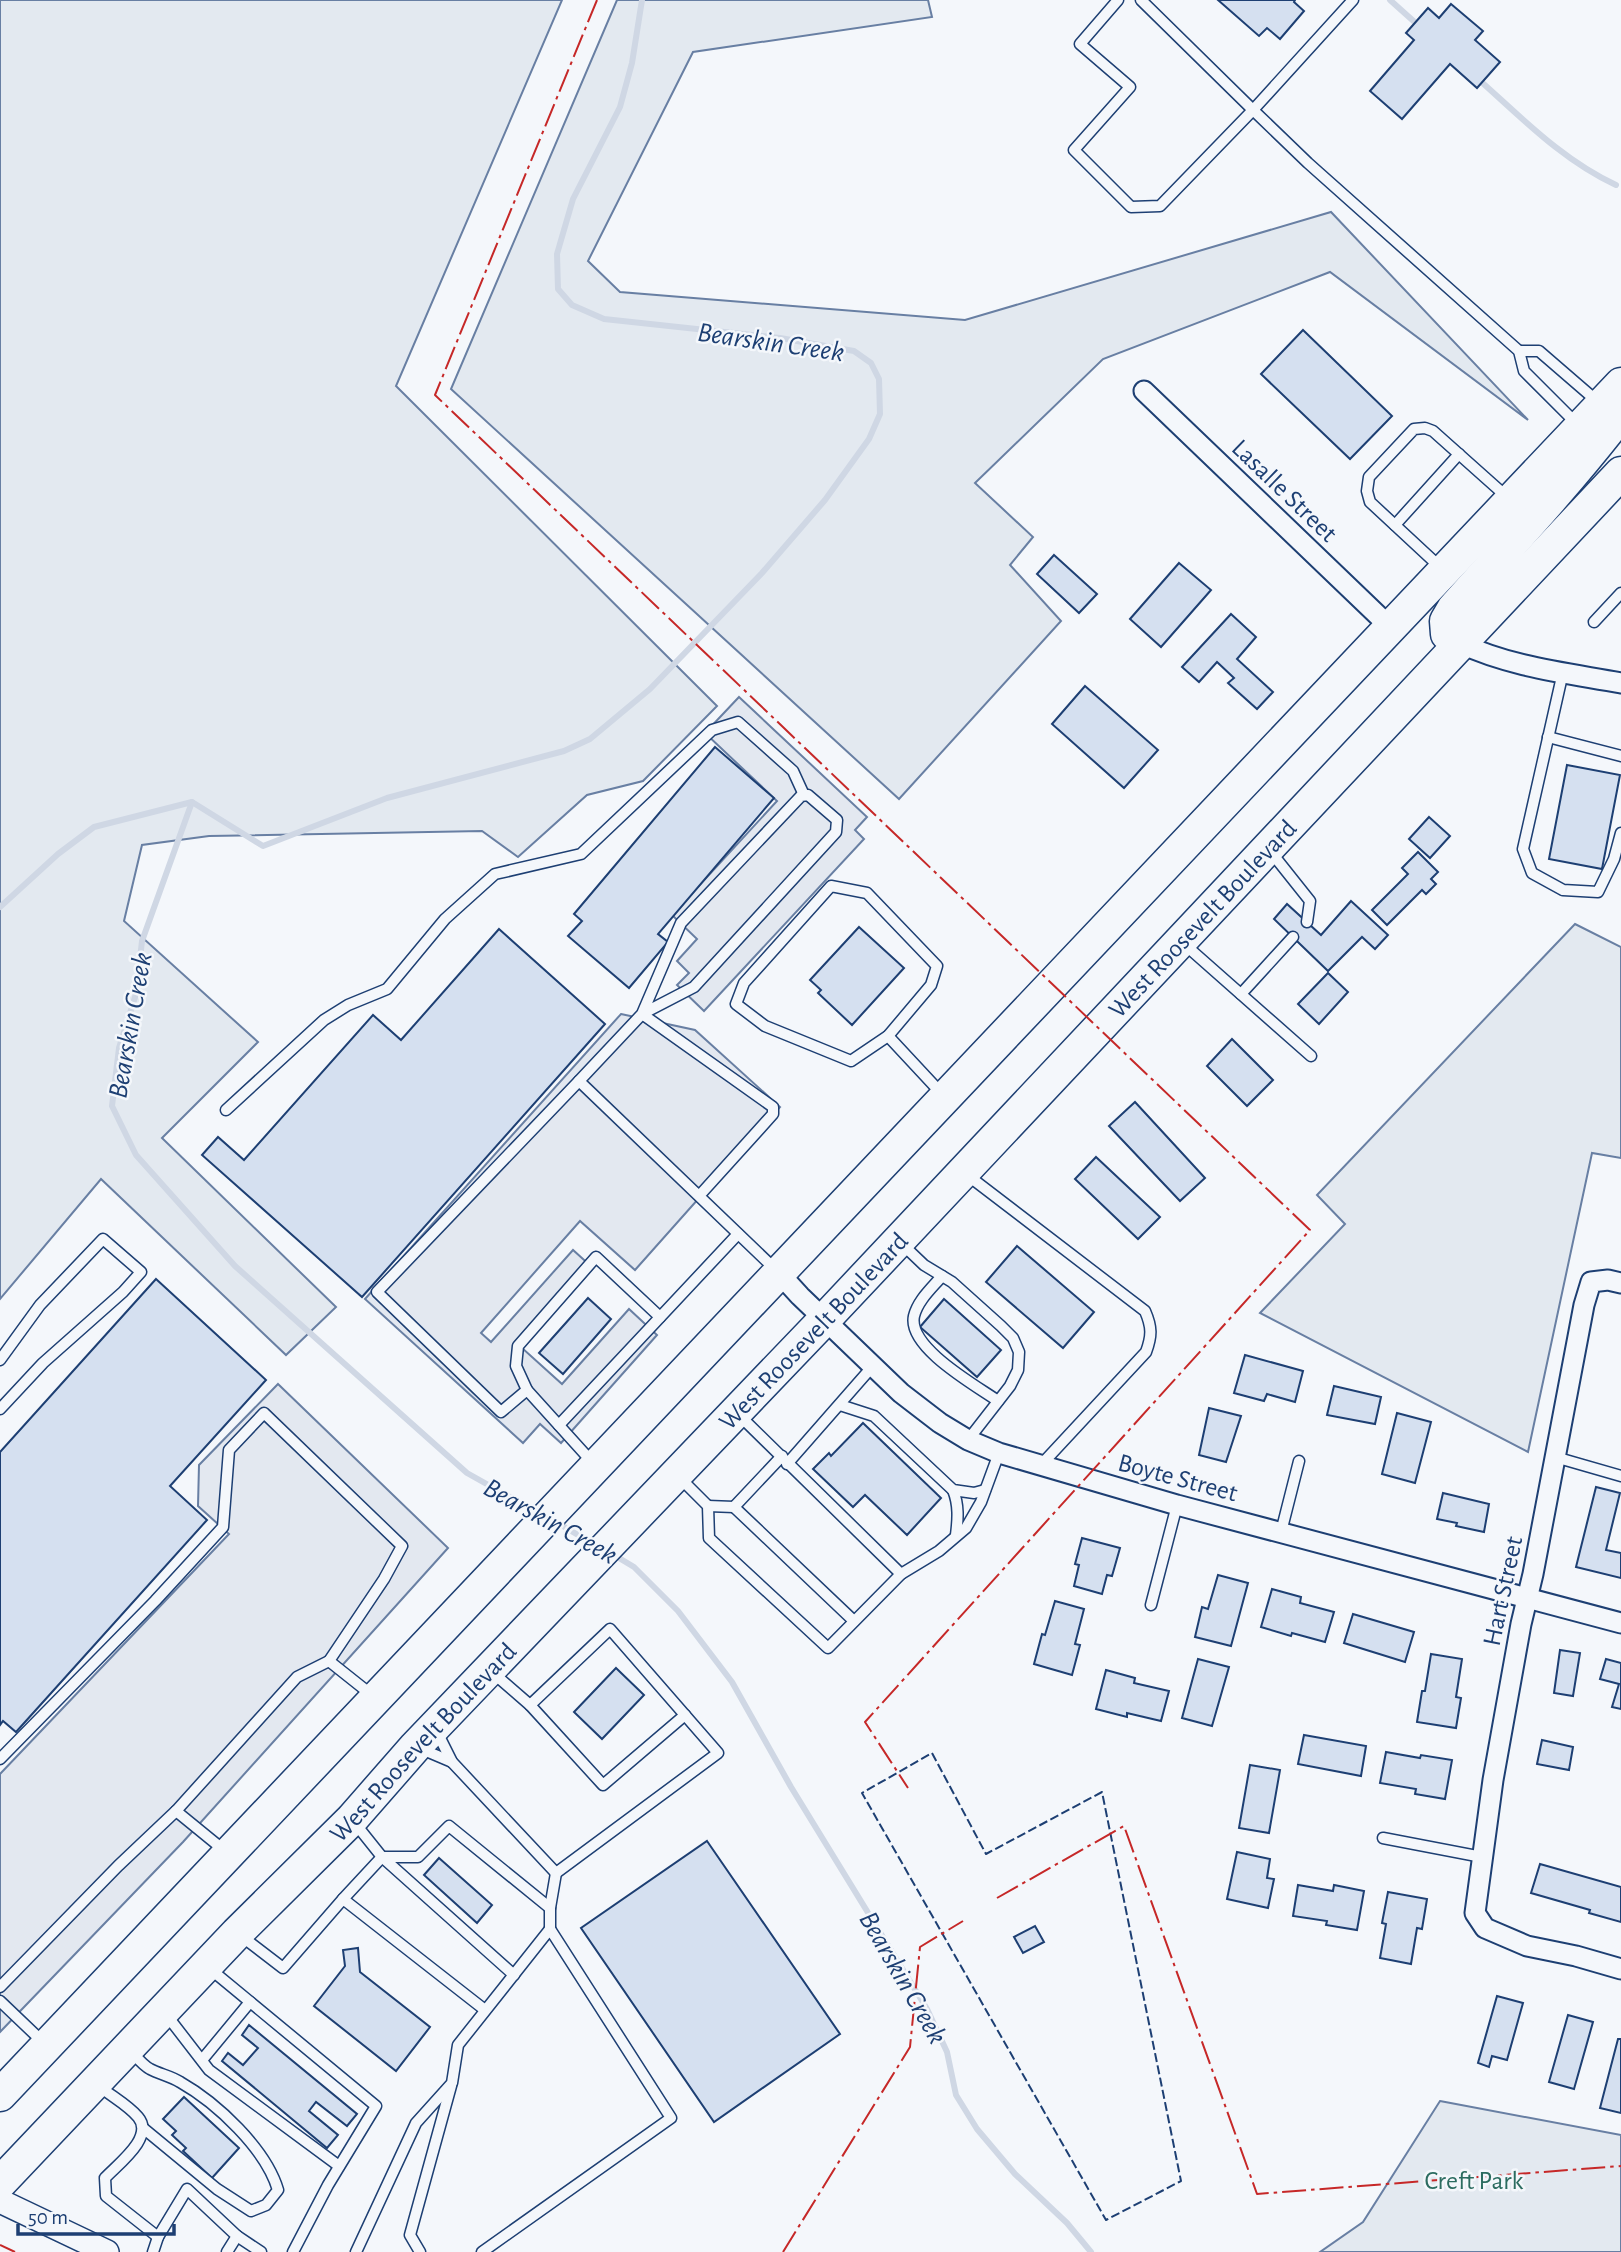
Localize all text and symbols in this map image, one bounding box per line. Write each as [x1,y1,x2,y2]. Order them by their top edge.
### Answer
water label: Bearskin Creek [696,319,846,367]
street label: Lasalle Street [1227,435,1342,547]
street label: West Roosevelt Boulevard [1104,815,1302,1023]
water label: Bearskin Creek [104,950,158,1101]
street label: West Roosevelt Boulevard [714,1228,913,1435]
street label: Boyte Street [1115,1450,1240,1506]
water label: Bearskin Creek [479,1474,621,1570]
street label: Hart Street [1479,1534,1527,1648]
street label: West Roosevelt Boulevard [325,1638,522,1847]
water label: Bearskin Creek [853,1907,951,2049]
park label: Creft Park [1425,2168,1524,2194]
scale bar [18,2192,173,2236]
text: 50 m [28,2207,68,2228]

